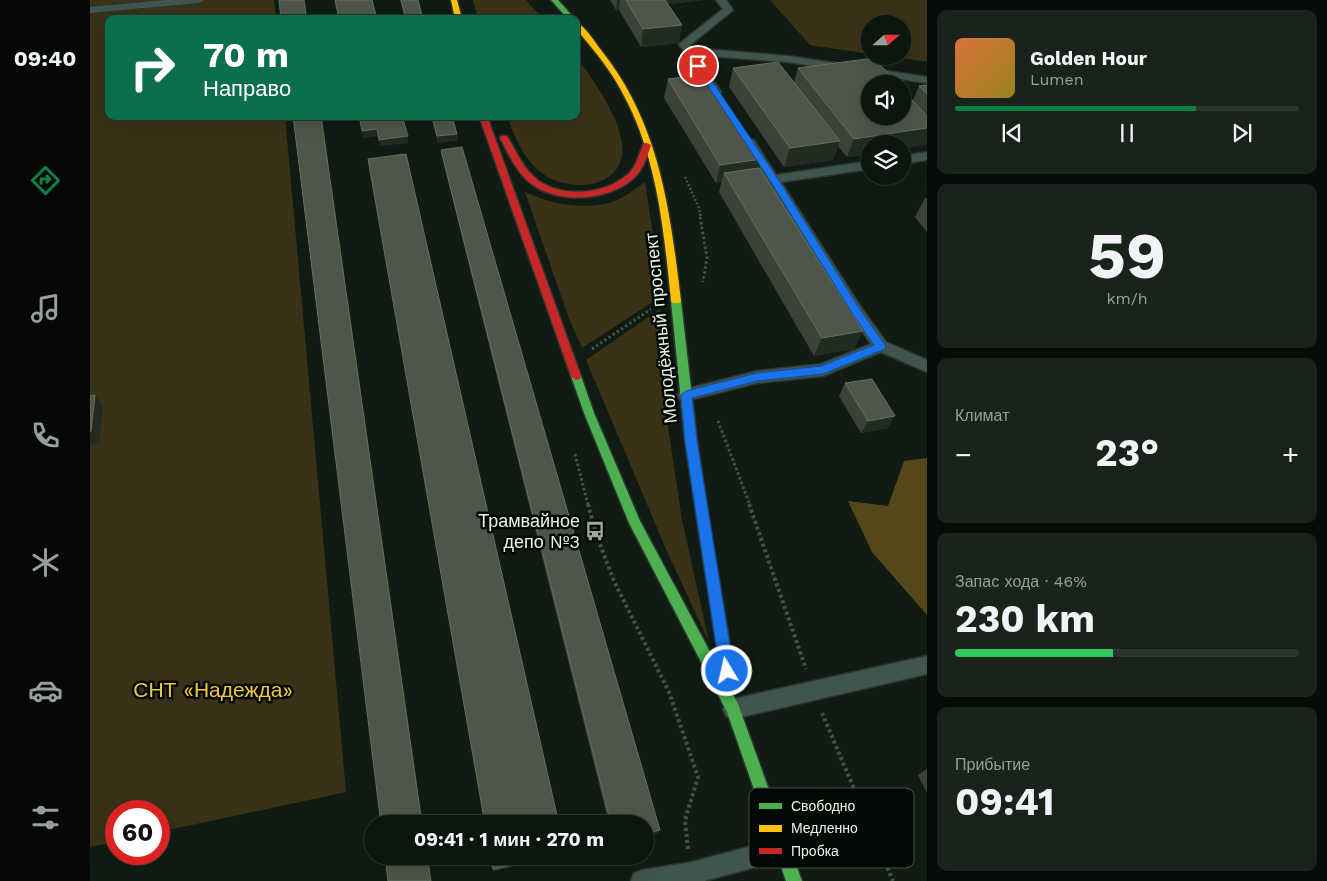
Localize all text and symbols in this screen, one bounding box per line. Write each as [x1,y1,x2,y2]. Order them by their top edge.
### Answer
north arrow [861,15,911,65]
map controls [861,15,911,185]
text: 70 m [203,34,289,76]
icon: right [120,35,185,100]
pin [677,45,719,87]
text: 09:40 [14,46,76,71]
text: Golden Hour [1030,47,1147,70]
icon: arrive [684,52,712,80]
text: Lumen [1030,70,1084,89]
button: sound [861,75,911,125]
text: Направо [203,76,291,101]
icon: previous [998,119,1026,147]
icon: pause [1113,119,1141,147]
icon: next [1228,119,1256,147]
button: layers [861,135,911,185]
icon: directions [28,163,63,198]
text: 59 [1088,218,1166,294]
street label: Молодёжный проспект [640,232,681,424]
text: km/h [1106,289,1148,308]
icon: music [28,291,63,326]
text: Климат [955,406,1009,425]
icon: phone [28,418,63,453]
text: 23° [1095,431,1159,475]
text: − [955,438,972,471]
text: + [1282,438,1299,471]
place label: Трамвайное депо №3 [478,510,580,552]
bus stop icon: Трамвайное депо №3 [584,520,606,542]
icon: climate [28,545,63,580]
text: Запас хода · 46% [955,572,1087,591]
text: 230 km [955,597,1095,641]
position arrow [700,644,752,696]
icon: car [28,673,63,708]
park label: СНТ «Надежда» [133,677,293,702]
text: Прибытие [955,755,1030,774]
text: 09:41 [955,780,1054,824]
legend [749,788,914,868]
text: Свободно [791,798,856,814]
icon: filters [28,800,63,835]
speed limit sign: 60 [105,800,170,865]
text: Медленно [791,820,858,836]
text: 09:41 · 1 мин · 270 m [414,828,604,851]
text: Пробка [791,843,839,859]

